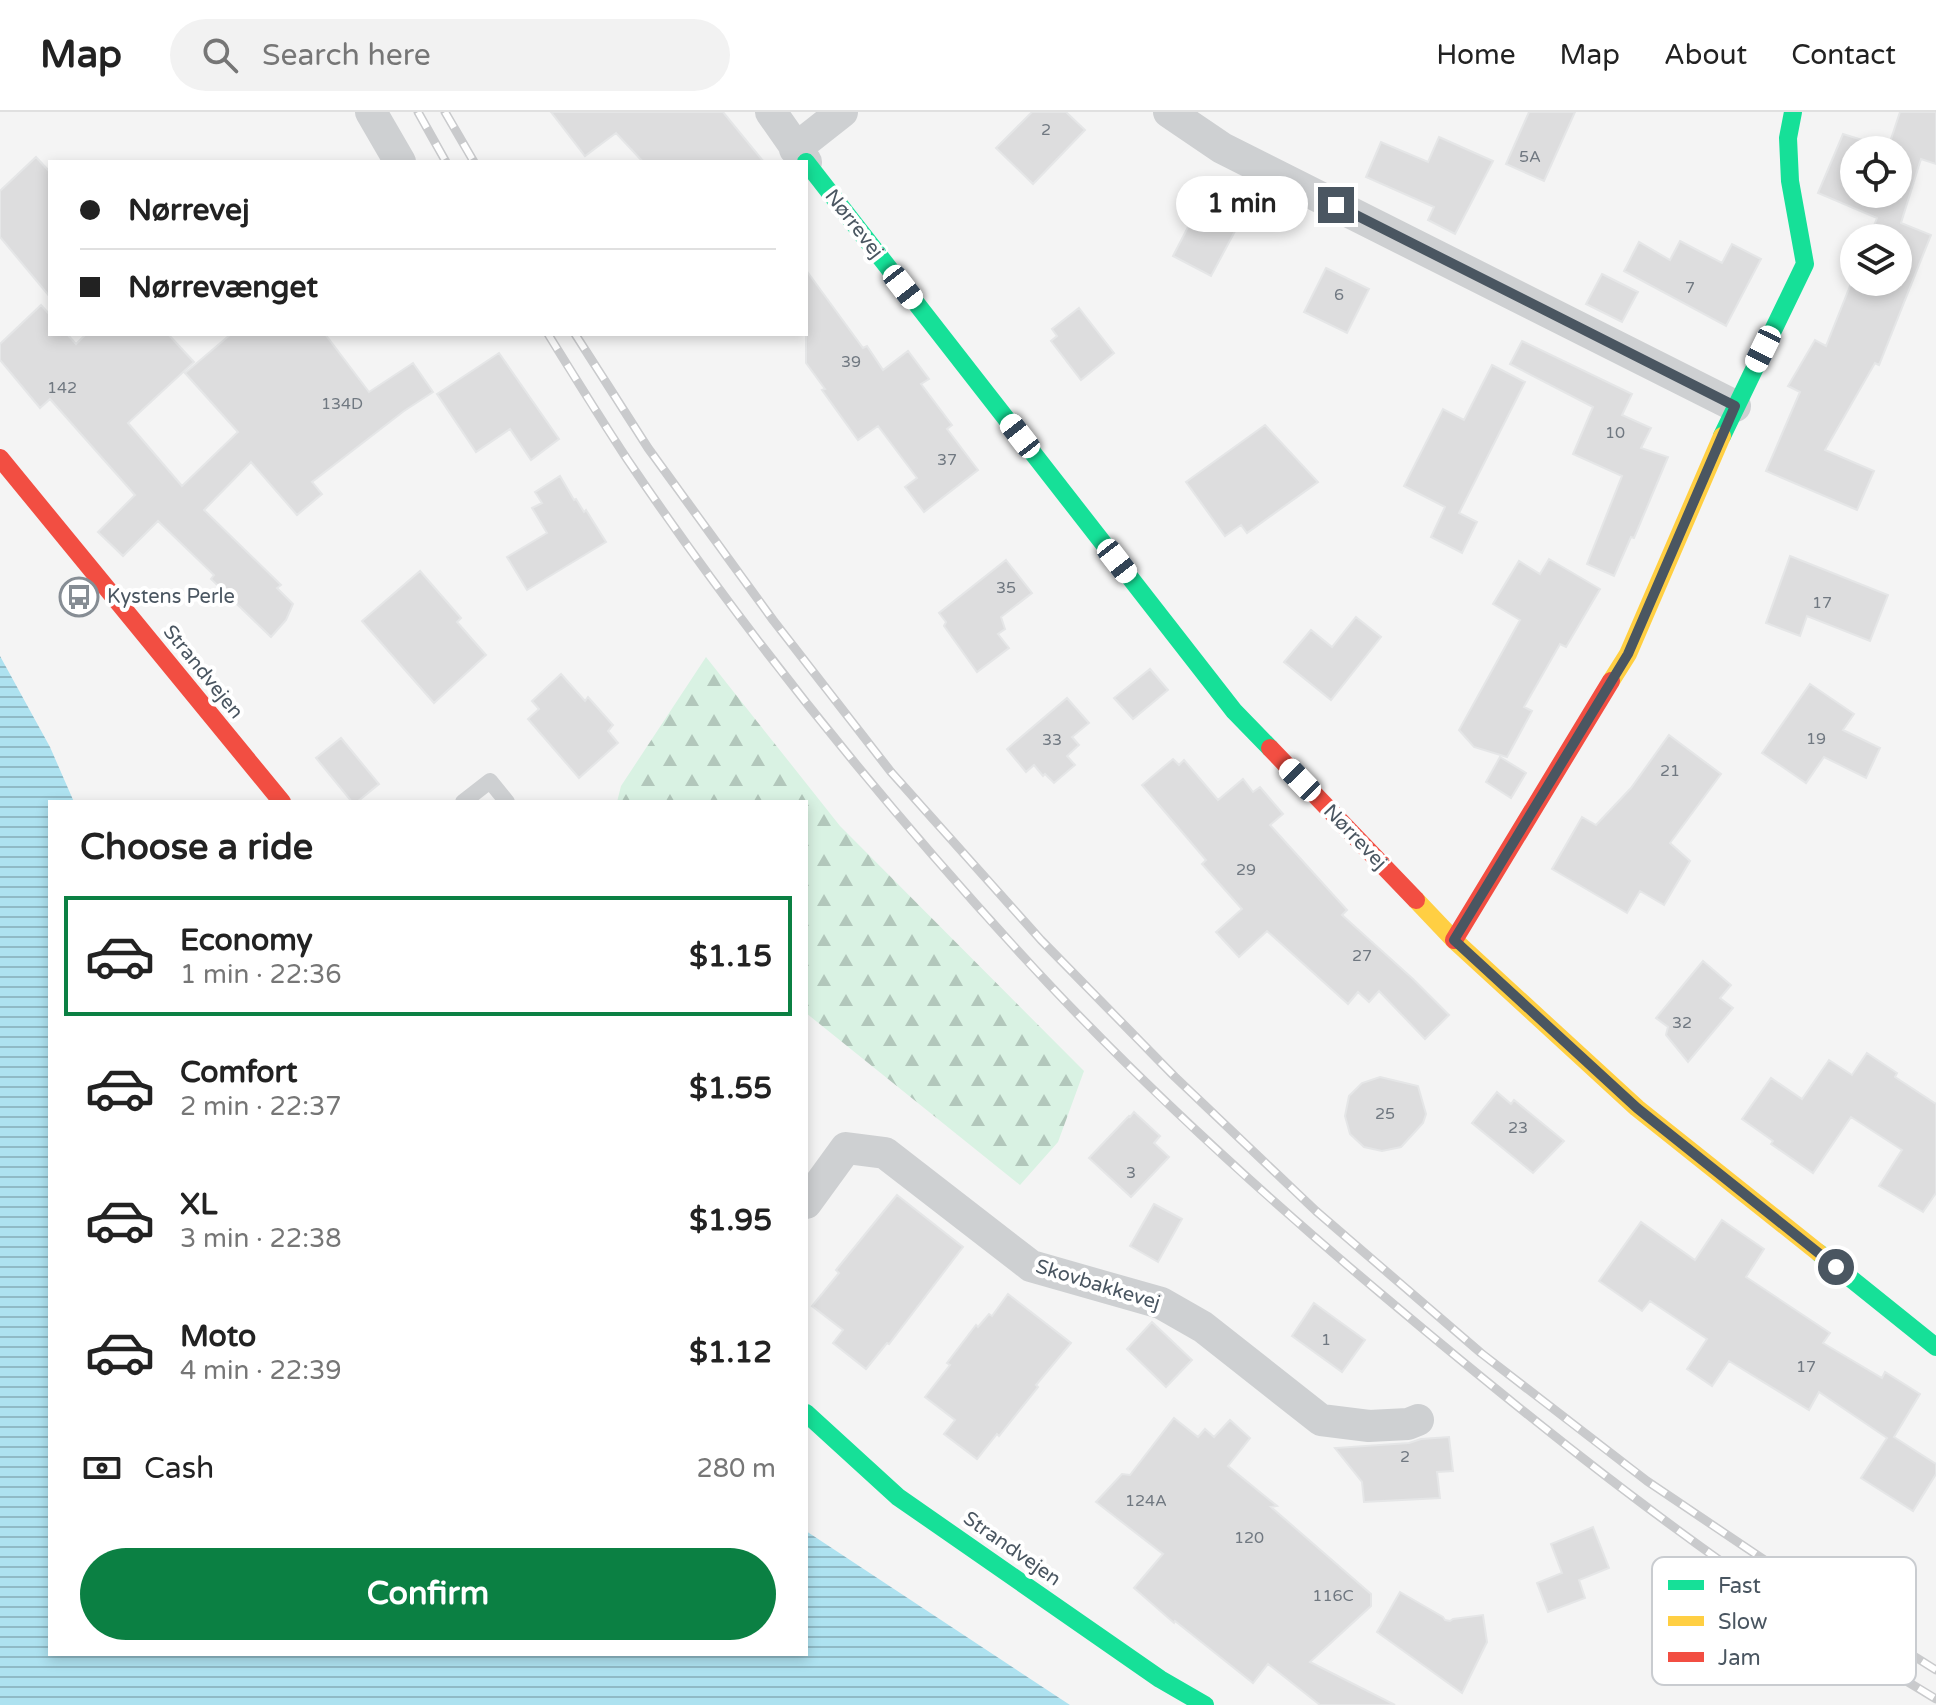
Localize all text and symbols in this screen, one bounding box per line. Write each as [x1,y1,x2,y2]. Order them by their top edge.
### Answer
search box [170,19,730,91]
text: Map [40,32,122,78]
icon: search [198,33,242,77]
text: Search here [262,37,431,74]
text: Home [1436,38,1516,72]
text: Map [1560,38,1620,72]
text: About [1664,38,1747,72]
text: Contact [1791,38,1896,72]
house number: 2 [1041,120,1051,140]
map controls [1840,136,1912,296]
button: locate [1840,136,1912,208]
house number: 5A [1519,147,1541,167]
callout: 1 min [1176,177,1308,233]
street label: Nørrevej [820,185,888,263]
route end [1318,187,1354,223]
text: 1 min [1207,188,1277,219]
text: Nørrevej [128,192,250,229]
button: layers [1840,224,1912,296]
car [879,261,927,313]
text: Nørrevænget [128,269,318,306]
house number: 7 [1685,278,1695,298]
house number: 6 [1334,285,1344,305]
car [1742,322,1784,376]
house number: 39 [841,352,861,372]
house number: 142 [47,378,77,398]
house number: 134D [321,394,363,414]
car [996,410,1044,462]
house number: 10 [1605,423,1625,443]
house number: 37 [937,450,957,470]
car [1093,535,1141,587]
bus stop icon: Kystens Perle [58,576,100,618]
house number: 35 [996,578,1016,598]
place label: Kystens Perle [107,585,235,609]
house number: 17 [1812,593,1832,613]
street label: Strandvejen [158,620,248,724]
house number: 19 [1806,729,1826,749]
house number: 33 [1042,730,1062,750]
car [1275,754,1325,806]
house number: 21 [1660,761,1680,781]
street label: Nørrevej [1318,800,1392,874]
text: Choose a ride [80,826,313,869]
house number: 29 [1236,860,1256,880]
icon: car [84,920,156,992]
text: Economy [180,922,313,959]
text: $1.15 [689,938,772,975]
house number: 27 [1352,946,1372,966]
text: 1 min · 22:36 [180,959,342,990]
house number: 32 [1672,1013,1692,1033]
icon: car [84,1052,156,1124]
text: Comfort [180,1054,298,1091]
text: $1.55 [689,1070,772,1107]
text: 2 min · 22:37 [180,1091,342,1122]
house number: 25 [1375,1104,1395,1124]
house number: 23 [1508,1118,1528,1138]
house number: 3 [1126,1163,1136,1183]
icon: car [84,1184,156,1256]
text: XL [180,1186,217,1223]
text: $1.95 [689,1202,772,1239]
text: 3 min · 22:38 [180,1223,342,1254]
route start [1818,1249,1854,1285]
street label: Skovbakkevej [1033,1255,1163,1315]
icon: car [84,1316,156,1388]
text: Moto [180,1318,256,1355]
house number: 1 [1321,1330,1331,1350]
text: $1.12 [689,1334,772,1371]
text: 4 min · 22:39 [180,1355,342,1386]
house number: 17 [1796,1357,1816,1377]
icon: cash [80,1446,124,1490]
house number: 2 [1400,1447,1410,1467]
text: Cash [144,1450,214,1487]
text: 280 m [696,1453,776,1484]
house number: 124A [1125,1491,1167,1511]
street label: Strandvejen [959,1507,1065,1591]
house number: 120 [1234,1528,1264,1548]
button: Confirm [80,1548,776,1640]
legend [1652,1557,1916,1685]
text: Fast [1718,1573,1761,1599]
house number: 116C [1312,1586,1354,1606]
text: Slow [1718,1609,1768,1635]
text: Jam [1718,1645,1761,1671]

